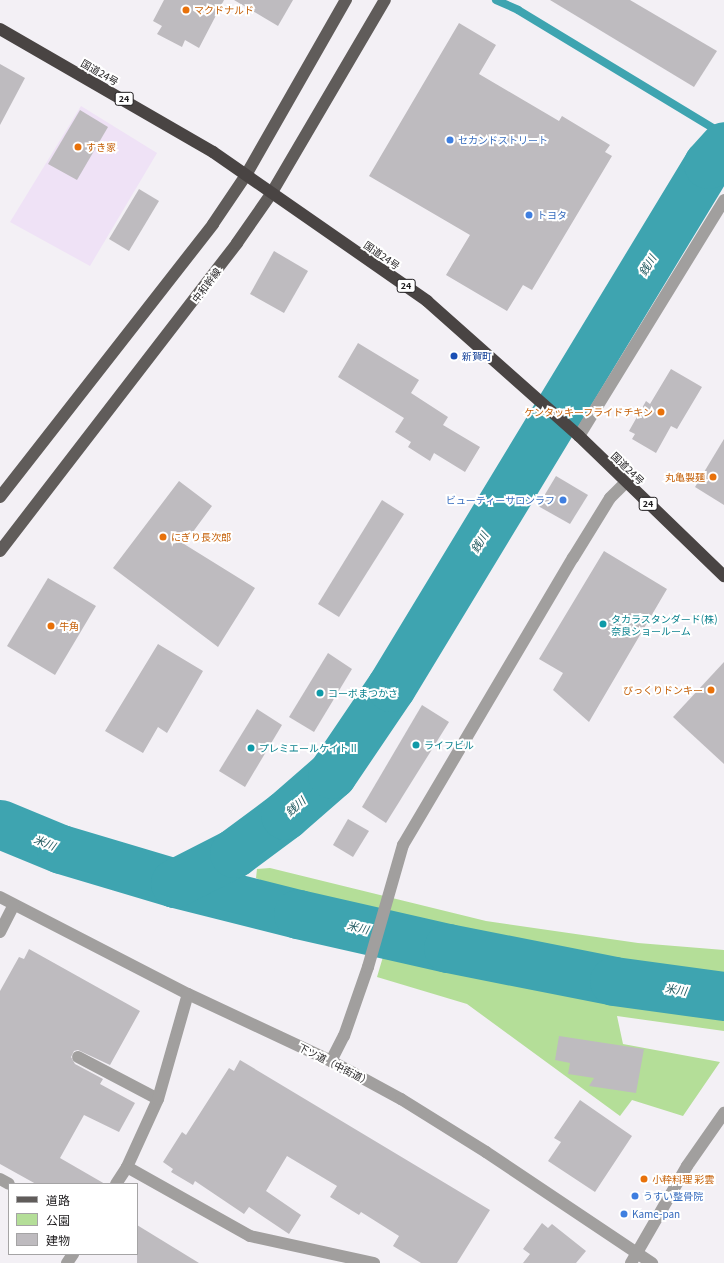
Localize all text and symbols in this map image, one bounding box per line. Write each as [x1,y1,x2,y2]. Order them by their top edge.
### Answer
place label: マクドナルド [194,4,254,16]
marker: マクドナルド [181,5,191,15]
street label: 国道24号 [79,57,121,87]
road number: 24 [114,92,134,106]
place label: セカンドストリート [458,134,548,146]
marker: セカンドストリート [445,135,455,145]
place label: すき家 [86,141,116,153]
marker: すき家 [73,142,83,152]
place label: トヨタ [537,209,567,221]
marker: トヨタ [524,210,534,220]
street label: 国道24号 [362,238,402,272]
water label: 銭川 [636,252,658,278]
street label: 中和幹線 [189,265,223,305]
road number: 24 [396,279,416,293]
place label: 新賀町 [462,350,492,362]
marker: 新賀町 [449,351,459,361]
place label: ケンタッキーフライドチキン [523,406,653,418]
marker: ケンタッキーフライドチキン [656,407,666,417]
street label: 国道24号 [609,449,647,487]
place label: 丸亀製麺 [665,471,705,483]
marker: 丸亀製麺 [708,472,718,482]
place label: ビューティーサロンラフ [445,494,555,506]
marker: ビューティーサロンラフ [558,495,568,505]
road number: 24 [638,497,658,511]
water label: 銭川 [468,529,490,555]
place label: にぎり長次郎 [171,531,231,543]
marker: にぎり長次郎 [158,532,168,542]
place label: タカラスタンダード(株) 奈良ショールーム [611,612,718,636]
marker: タカラスタンダード(株) 奈良ショールーム [598,619,608,629]
place label: 牛角 [59,620,79,632]
marker: 牛角 [46,621,56,631]
place label: びっくりドンキー [623,684,703,696]
marker: びっくりドンキー [706,685,716,695]
place label: コーポまつかさ [328,687,398,699]
marker: コーポまつかさ [315,688,325,698]
place label: ライフビル [424,739,474,751]
marker: ライフビル [411,740,421,750]
place label: プレミエールケイトⅡ [259,742,359,754]
marker: プレミエールケイトⅡ [246,743,256,753]
water label: 銭川 [282,794,308,818]
water label: 米川 [32,832,58,852]
water label: 米川 [346,918,370,936]
water label: 米川 [664,981,688,997]
street label: 下ツ道（中街道） [297,1040,373,1088]
place label: 小粋料理 彩雲 [652,1173,714,1185]
marker: 小粋料理 彩雲 [639,1174,649,1184]
legend [8,1183,138,1255]
place label: うすい整骨院 [643,1190,703,1202]
text: 道路 [46,1191,70,1208]
marker: うすい整骨院 [630,1191,640,1201]
place label: Kame-pan [632,1208,680,1220]
marker: Kame-pan [619,1209,629,1219]
text: 公園 [46,1211,70,1228]
text: 建物 [46,1231,70,1248]

